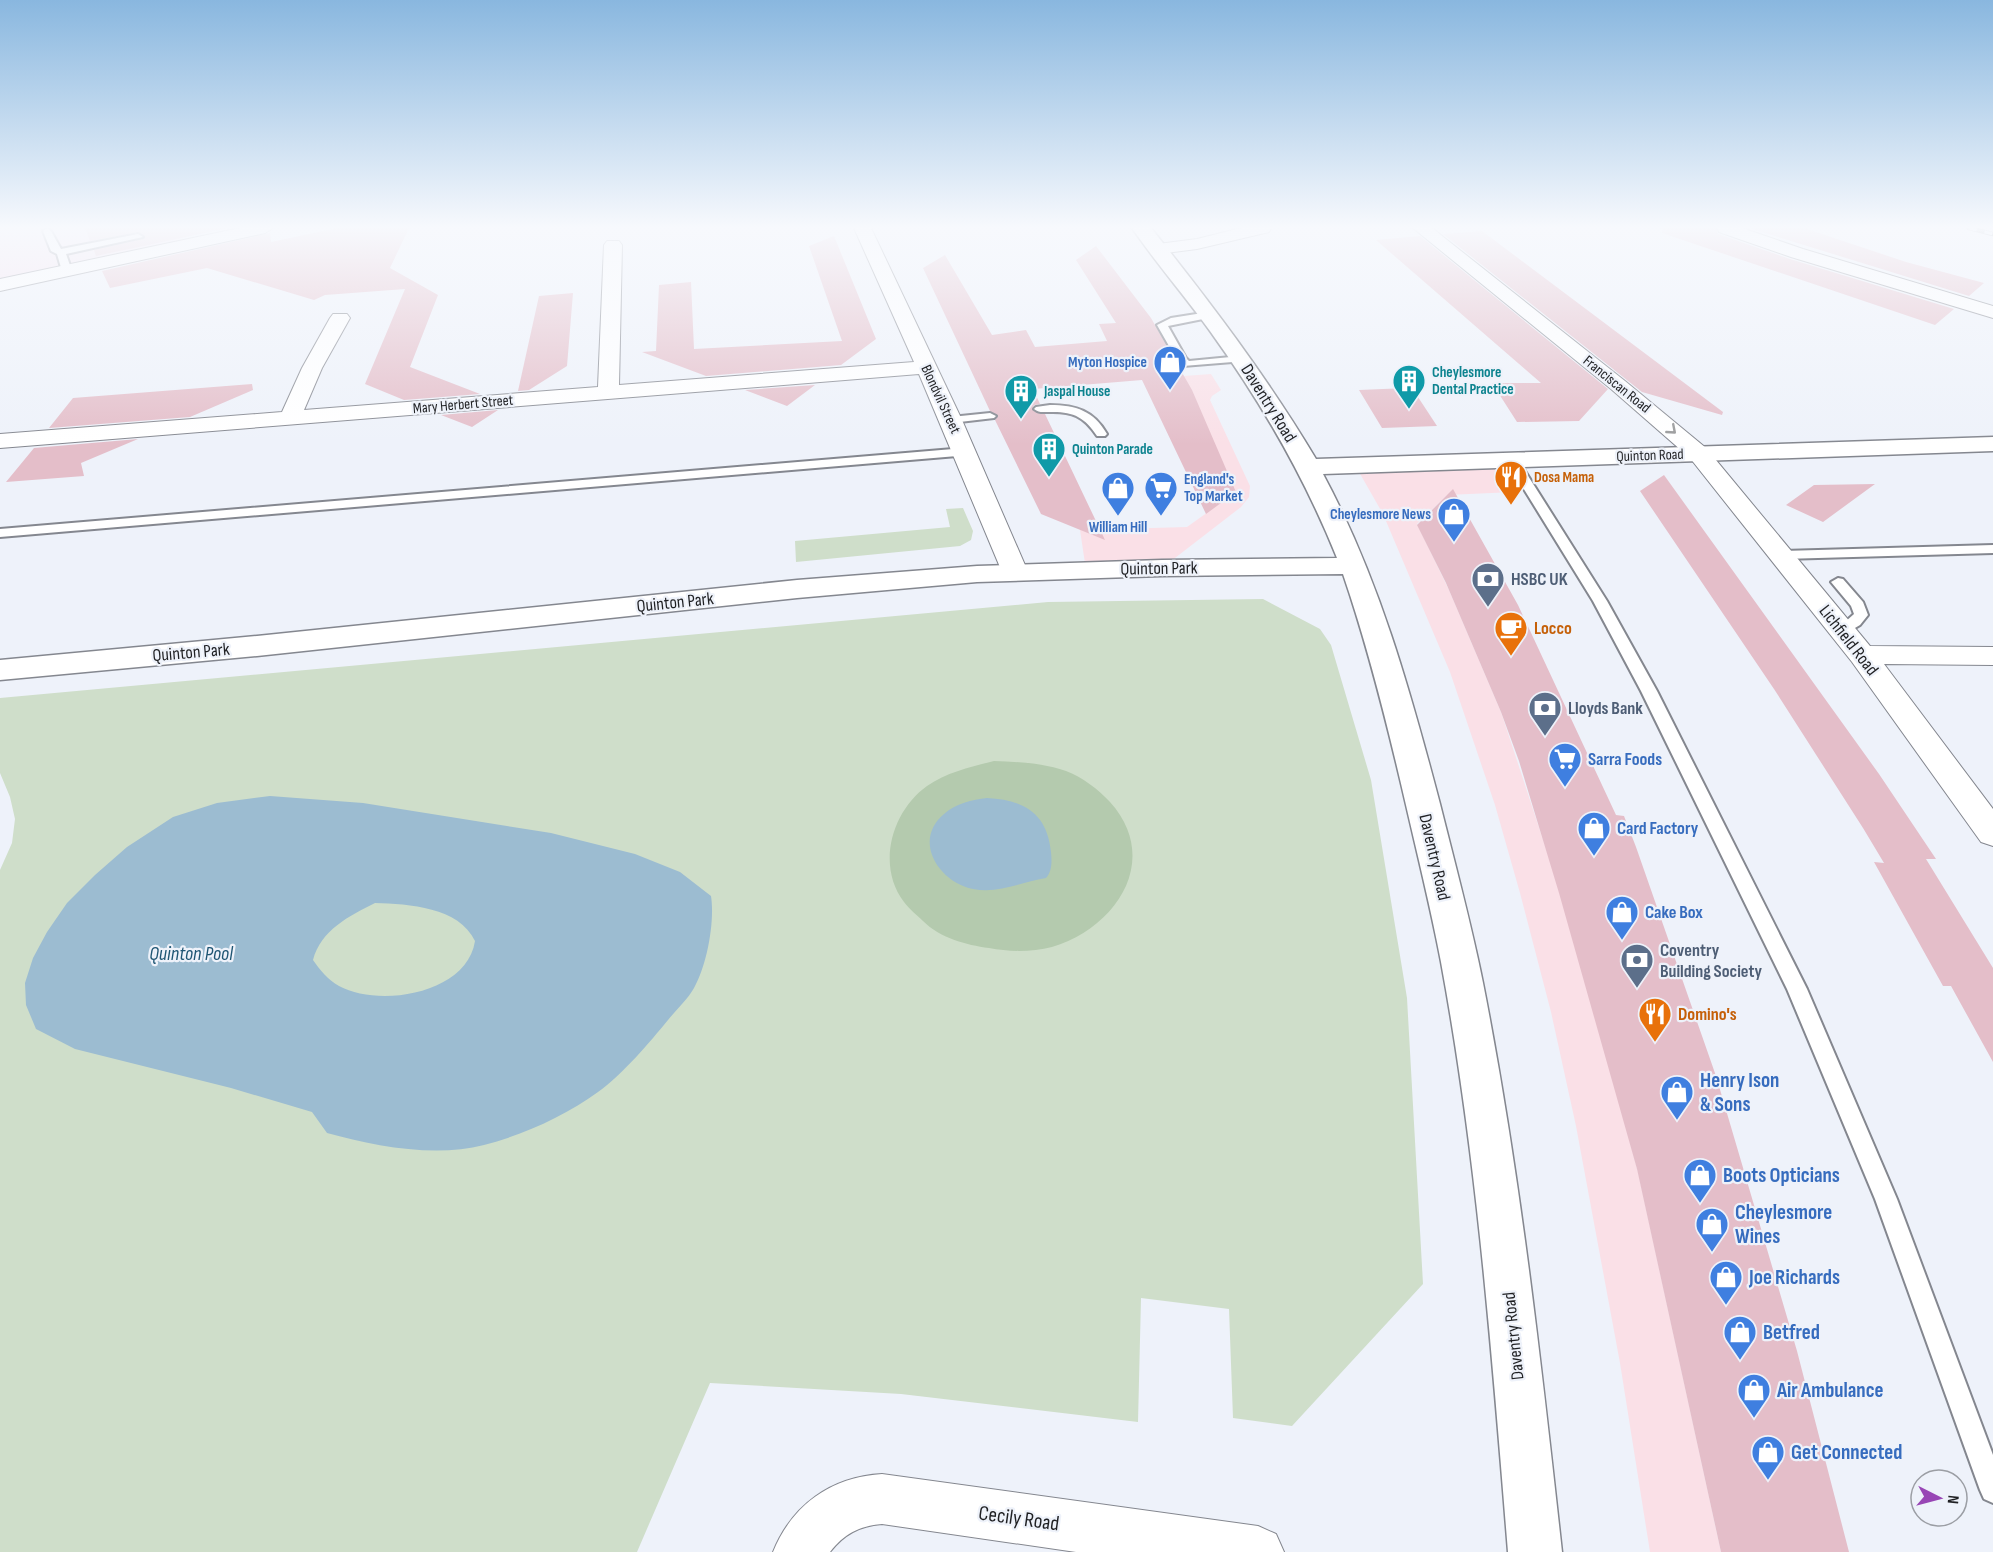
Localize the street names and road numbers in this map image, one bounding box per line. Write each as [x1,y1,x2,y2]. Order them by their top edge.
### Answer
street label: Franciscan Road [1579,351,1654,417]
street label: Daventry Road [1236,360,1301,446]
street label: Blondvil Street [916,362,965,437]
street label: Mary Herbert Street [412,391,514,418]
street label: Quinton Road [1616,445,1684,466]
street label: Quinton Park [1120,557,1198,580]
street label: Quinton Park [636,588,715,617]
street label: Lichfield Road [1815,601,1883,680]
street label: Quinton Park [152,639,231,666]
street label: Daventry Road [1414,812,1455,902]
street label: Daventry Road [1498,1291,1529,1381]
street label: Cecily Road [977,1500,1061,1537]

